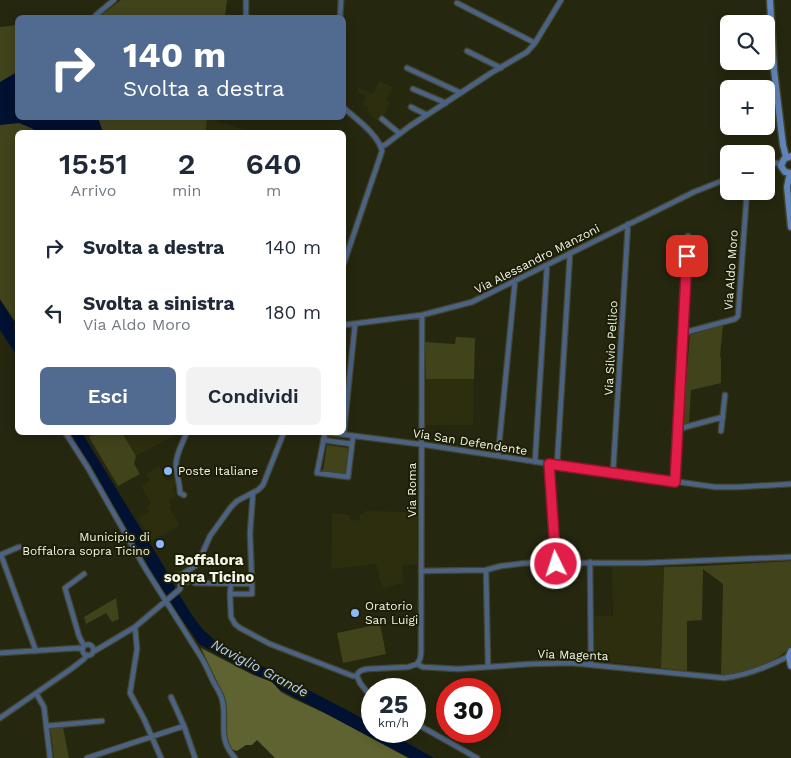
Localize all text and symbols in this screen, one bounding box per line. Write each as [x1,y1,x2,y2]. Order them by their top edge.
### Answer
map controls [720,15,775,200]
button: search [720,15,775,70]
text: 140 m [123,34,226,76]
icon: right [40,35,105,100]
text: Svolta a destra [123,76,284,101]
button: + [720,80,775,135]
button: − [720,145,775,200]
text: 15:51 [59,146,128,181]
text: 2 [178,146,196,181]
text: 640 [245,146,302,181]
text: Arrivo [71,181,116,200]
text: min [172,181,201,200]
text: m [266,181,281,200]
street label: Via Alessandro Manzoni [472,221,602,297]
street label: Via Aldo Moro [721,229,741,311]
icon: right [40,234,68,262]
pin [666,235,708,277]
text: Svolta a destra [83,236,224,259]
text: 140 m [266,236,321,259]
icon: arrive [673,242,701,270]
text: Svolta a sinistra [83,292,234,315]
icon: left [40,299,68,327]
street label: Via Silvio Pellico [602,300,620,396]
text: 180 m [265,301,321,324]
text: Via Aldo Moro [83,315,191,334]
button: Esci [40,367,176,425]
button: Condividi [186,367,321,425]
street label: Via San Defendente [412,426,528,458]
street label: Via Roma [405,462,419,517]
place label: Poste Italiane [178,464,258,478]
marker: Poste Italiane [162,465,174,477]
place label: Municipio di Boffalora sopra Ticino [22,530,150,558]
position arrow [529,537,581,589]
marker: Municipio di Boffalora sopra Ticino [154,538,166,550]
district label: Boffalora sopra Ticino [164,551,254,586]
place label: Oratorio San Luigi [365,599,418,627]
marker: Oratorio San Luigi [349,607,361,619]
water label: Naviglio Grande [209,636,311,700]
street label: Via Magenta [537,647,609,663]
speed limit sign: 30 [436,678,501,743]
text: 25 [379,690,408,719]
text: km/h [378,716,409,730]

